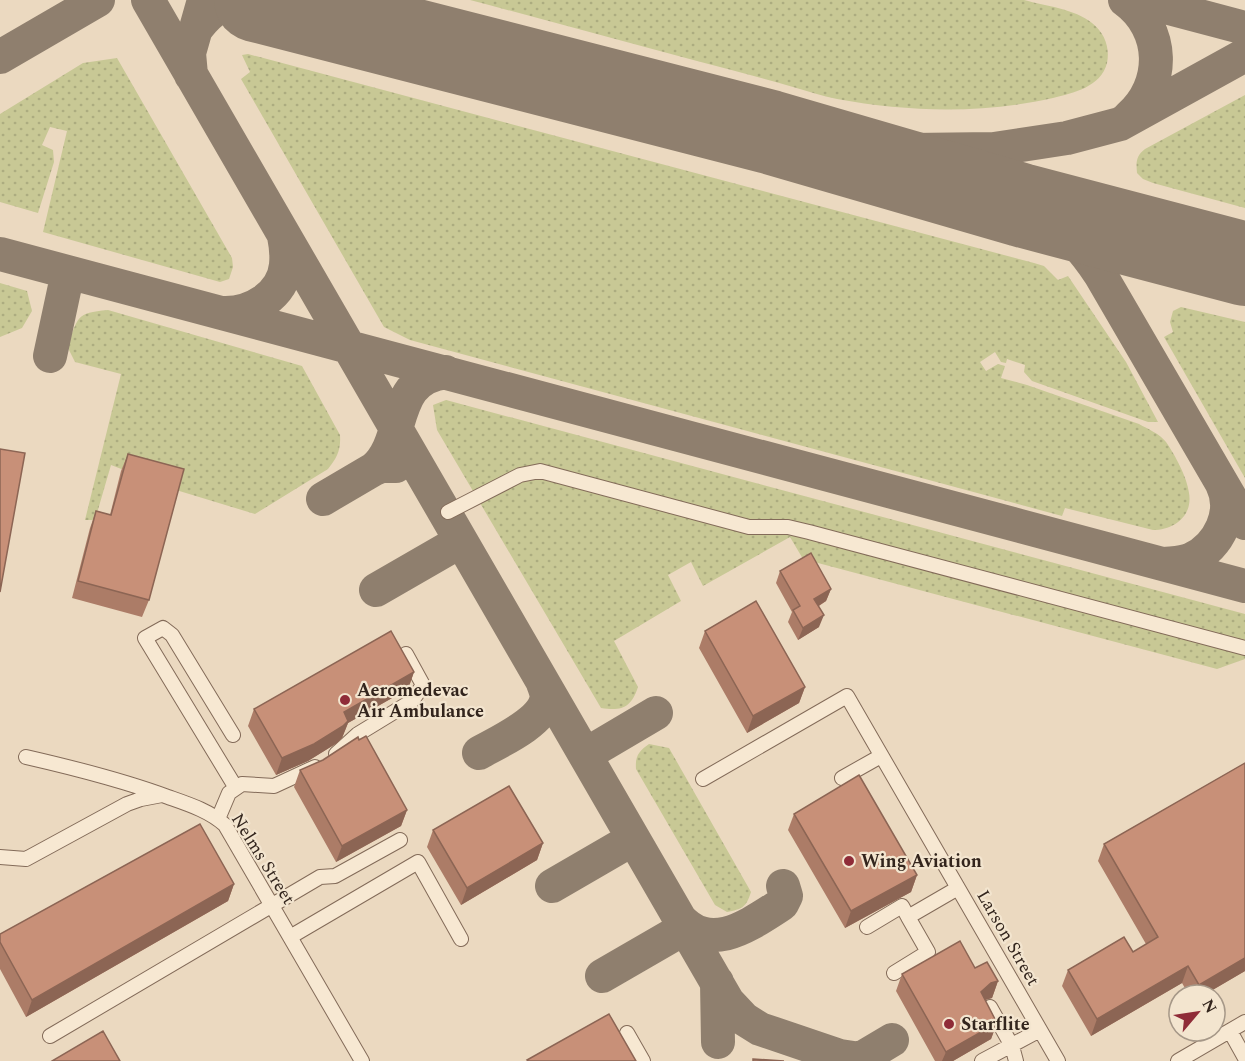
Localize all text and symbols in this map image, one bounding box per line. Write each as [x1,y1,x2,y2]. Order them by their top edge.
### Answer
place label: Aeromedevac Air Ambulance [357,677,484,725]
marker: Aeromedevac Air Ambulance [338,693,352,707]
street label: Nelms Street [224,808,302,910]
place label: Wing Aviation [861,848,982,875]
marker: Wing Aviation [842,854,856,868]
street label: Larson Street [970,885,1046,991]
north arrow [1167,983,1227,1043]
text: N [1196,995,1223,1018]
place label: Starflite [961,1011,1030,1038]
marker: Starflite [942,1017,956,1031]

